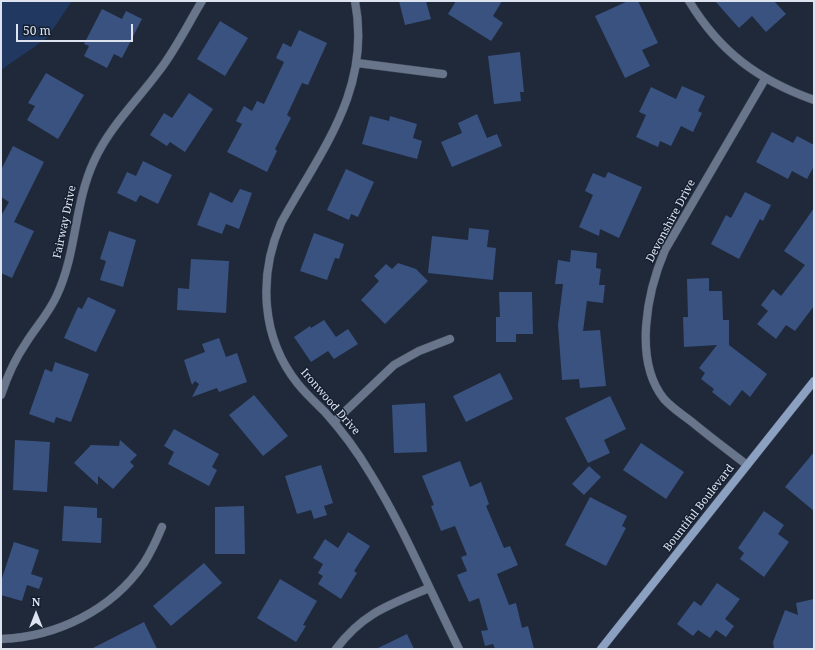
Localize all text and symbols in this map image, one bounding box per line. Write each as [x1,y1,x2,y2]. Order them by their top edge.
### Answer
scale bar [18,16,135,42]
text: 50 m [23,22,51,39]
street label: Devonshire Drive [644,177,698,265]
street label: Fairway Drive [51,184,79,260]
street label: Ironwood Drive [298,366,362,438]
street label: Bountiful Boulevard [661,462,737,554]
north arrow [16,594,56,634]
text: N [32,594,40,609]

